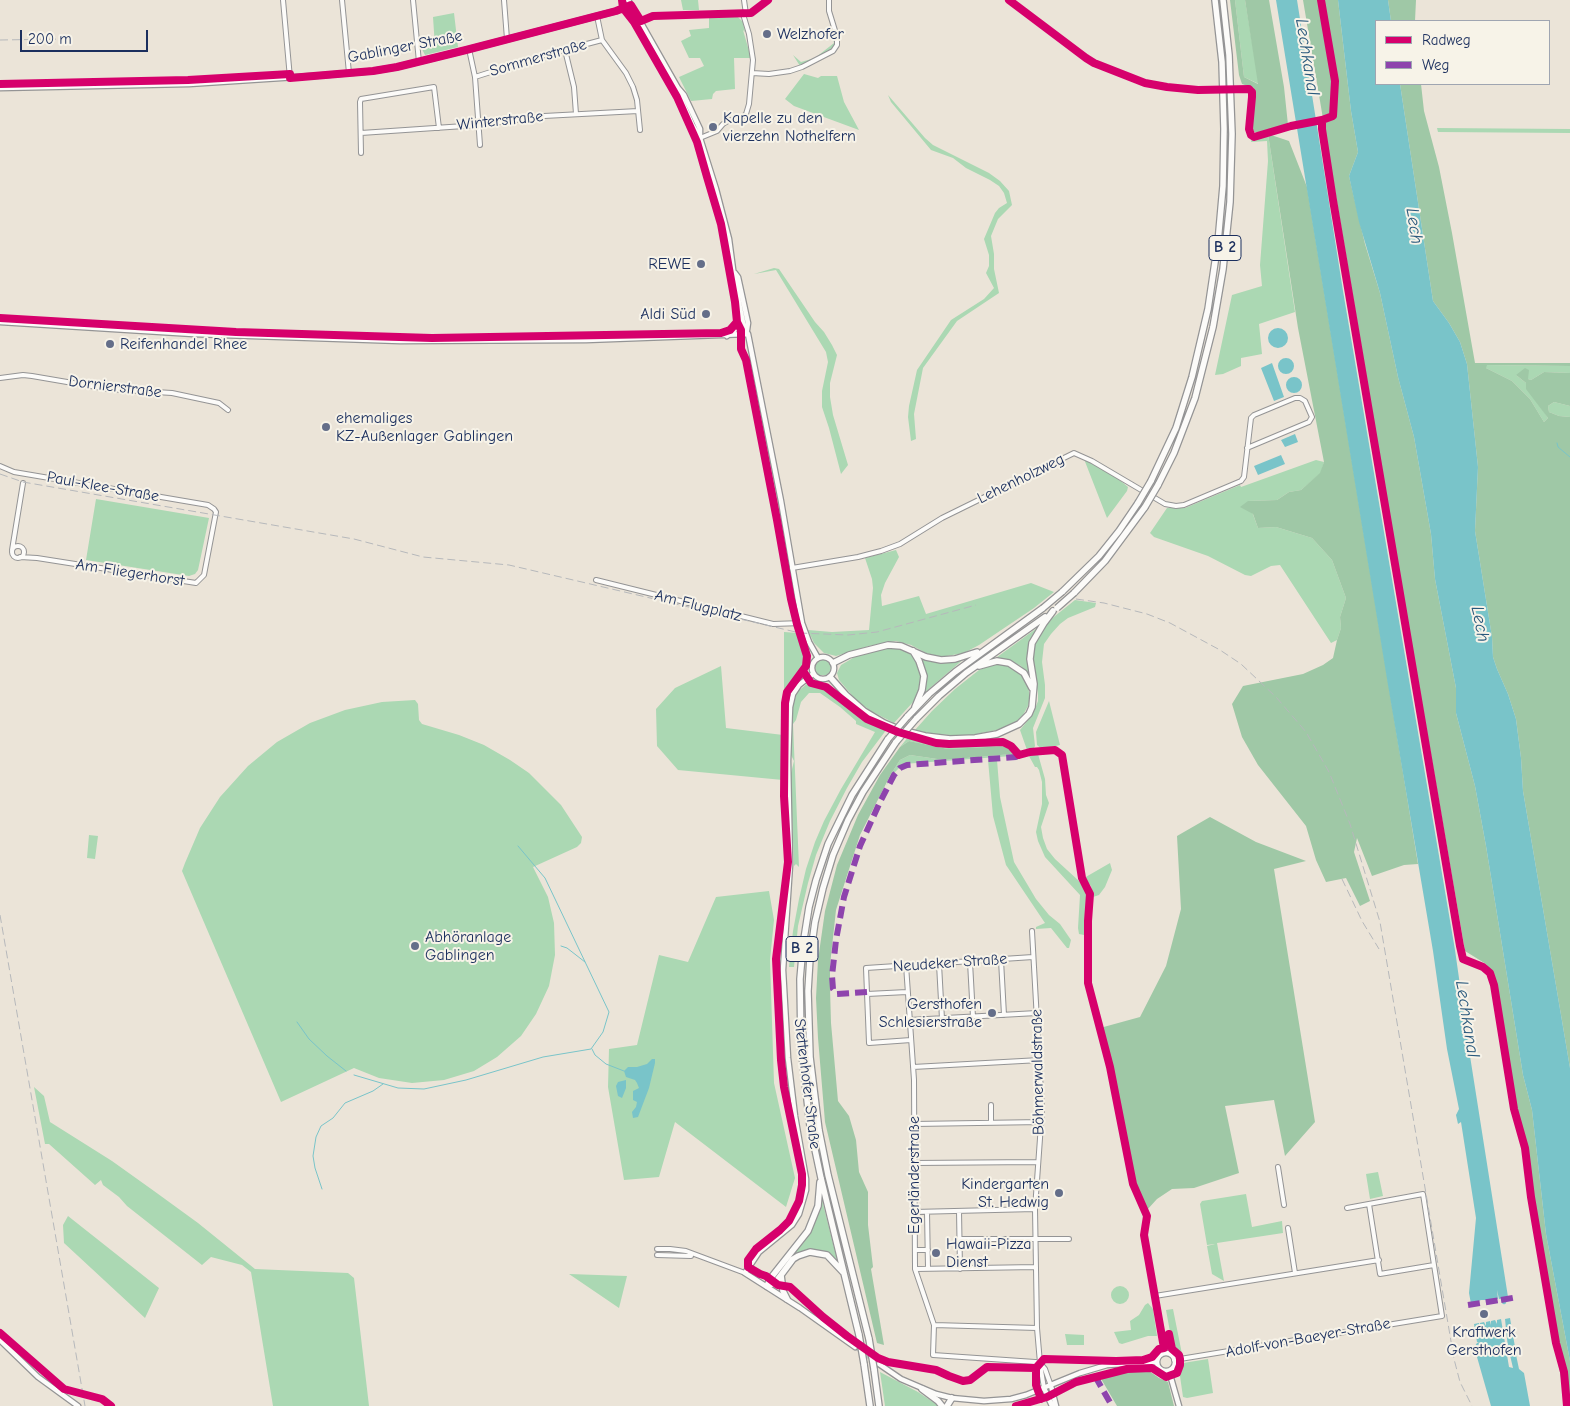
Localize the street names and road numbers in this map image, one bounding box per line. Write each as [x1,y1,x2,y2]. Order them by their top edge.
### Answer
street label: Gablinger Straße [346,26,464,68]
street label: Sommerstraße [487,35,589,81]
street label: Winterstraße [456,107,544,135]
road number: B 2 [1209,236,1241,260]
street label: Dornierstraße [67,372,163,402]
street label: Lehenholzweg [974,450,1068,508]
street label: Paul-Klee-Straße [45,468,161,506]
street label: Am Fliegerhorst [74,555,186,591]
street label: Am Flugplatz [652,586,744,626]
road number: B 2 [786,936,818,962]
street label: Neudeker Straße [892,949,1008,977]
street label: Böhmerwaldstraße [1027,1009,1049,1135]
street label: Stettenhofer Straße [789,1018,825,1150]
street label: Egerländerstraße [904,1116,924,1234]
street label: Adolf-von-Baeyer-Straße [1224,1314,1392,1362]

